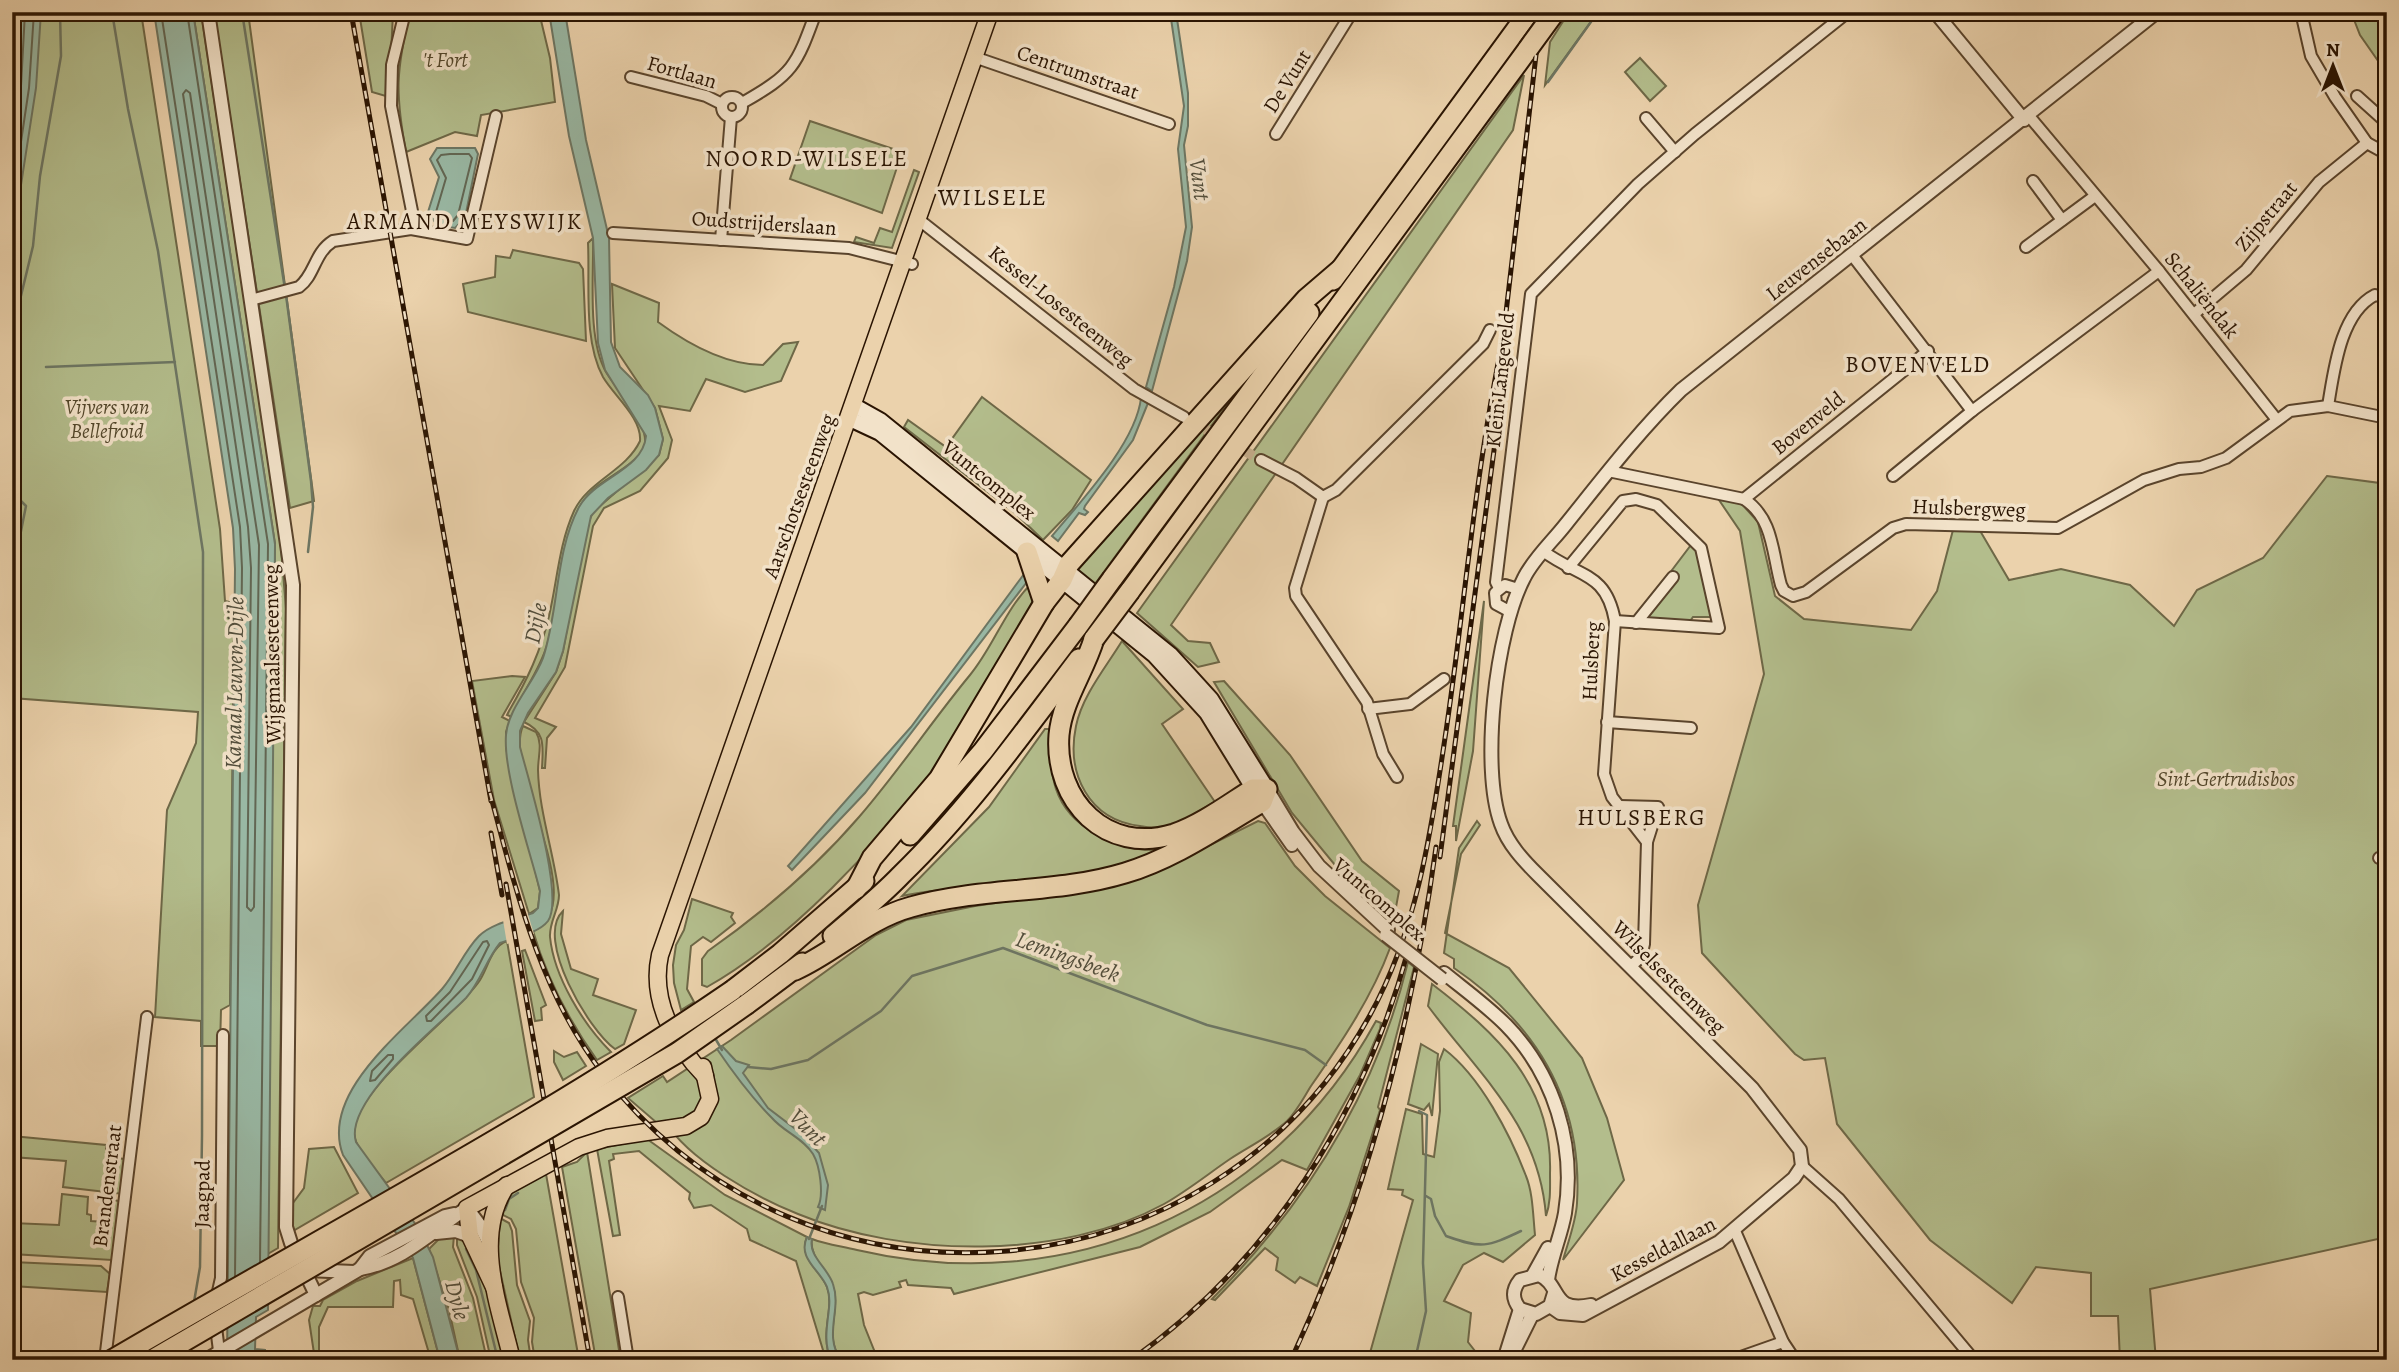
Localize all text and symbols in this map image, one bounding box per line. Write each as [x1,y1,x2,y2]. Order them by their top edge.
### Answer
north arrow [2298,32,2368,102]
text: N [2326,37,2340,63]
street label: Centrumstraat [1013,38,1143,106]
street label: De Vunt [1257,44,1317,118]
park label: 't Fort [423,46,468,74]
street label: Fortlaan [644,49,720,95]
district label: NOORD-WILSELE [705,143,909,174]
water label: Vunt [1182,156,1218,203]
street label: Zijpstraat [2228,175,2304,257]
district label: WILSELE [937,181,1048,213]
street label: Oudstrijderslaan [691,204,837,242]
district label: ARMAND MEYSWIJK [346,206,583,237]
street label: Leuvensebaan [1760,211,1872,307]
street label: Kessel-Losesteenweg [983,239,1140,374]
street label: Schaliëndak [2158,246,2246,345]
street label: Klein Langeveld [1479,310,1521,449]
district label: BOVENVELD [1845,349,1991,380]
street label: Bovenveld [1765,384,1851,461]
park label: Vijvers van Bellefroid [65,393,149,445]
street label: Aarschotsesteenweg [756,409,842,583]
street label: Vuntcomplex [935,433,1042,527]
street label: Hulsbergweg [1912,492,2027,524]
street label: Wijgmaalsesteenweg [256,563,288,745]
water label: Kanaal Leuven-Dijle [217,596,252,770]
water label: Dijle [516,600,555,646]
street label: Hulsberg [1575,620,1607,701]
park label: Sint-Gertrudisbos [2157,765,2295,793]
district label: HULSBERG [1577,802,1707,833]
street label: Vuntcomplex [1326,851,1431,947]
street label: Wilselsesteenweg [1605,913,1732,1040]
water label: Lemingsbeek [1011,923,1124,990]
water label: Vunt [782,1102,834,1154]
street label: Brandenstraat [86,1123,128,1249]
street label: Jaagpad [187,1159,217,1228]
street label: Kesseldallaan [1605,1209,1721,1289]
water label: Dyle [437,1277,478,1323]

